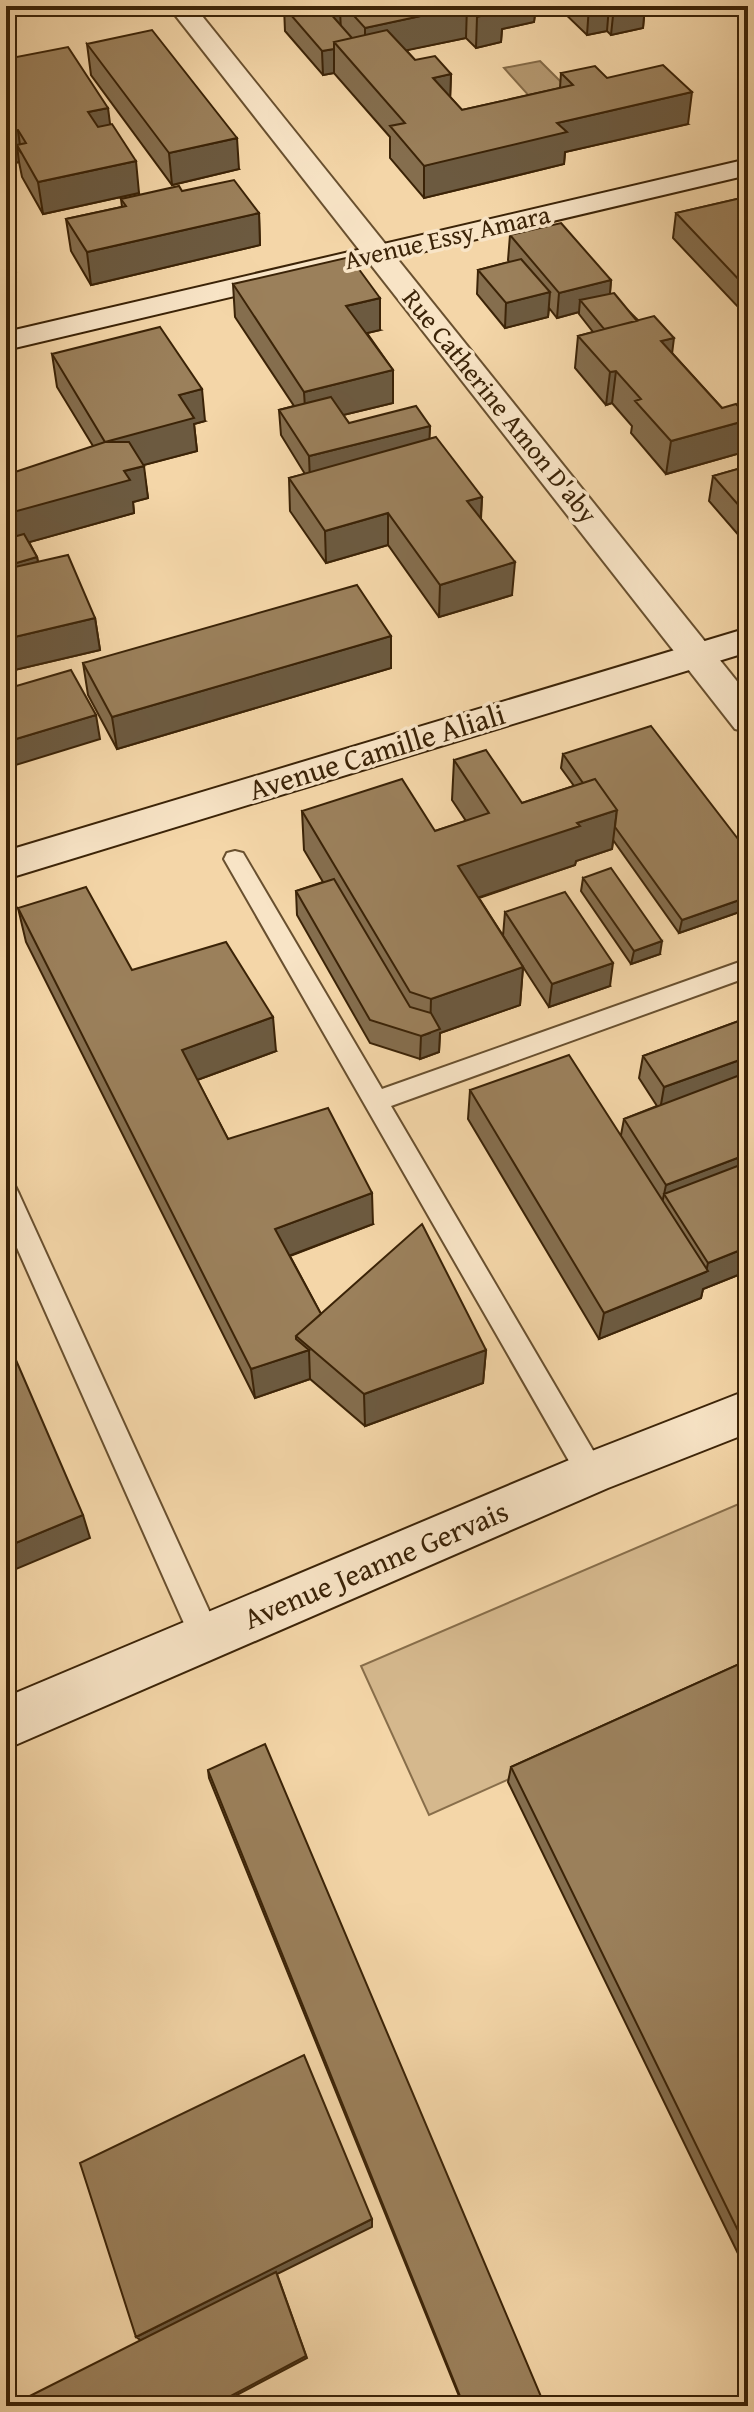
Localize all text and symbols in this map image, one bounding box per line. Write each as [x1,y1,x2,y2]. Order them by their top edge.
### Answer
street label: Avenue Essy Amara [340,194,554,279]
street label: Rue Catherine Amon D'aby [393,280,607,531]
street label: Avenue Camille Aliali [243,691,510,811]
street label: Avenue Jeanne Gervais [236,1488,515,1640]

